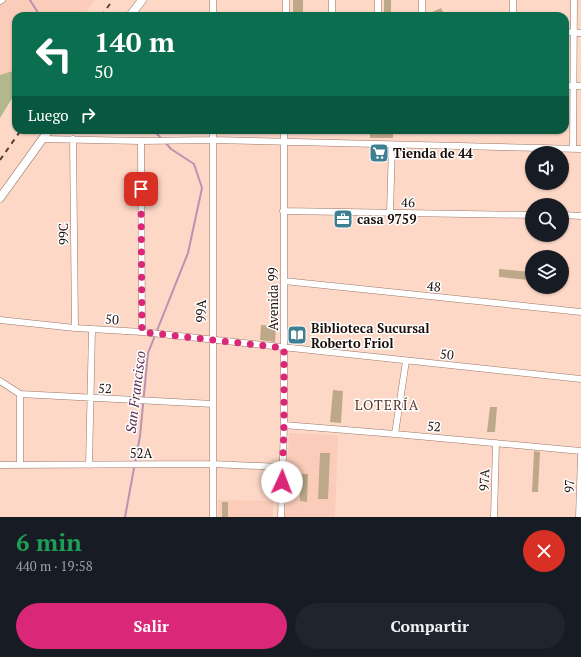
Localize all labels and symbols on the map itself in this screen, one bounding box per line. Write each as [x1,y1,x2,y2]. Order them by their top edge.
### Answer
supermarket icon: Tienda de 44 [368,142,390,164]
place label: Tienda de 44 [393,144,474,162]
pin [124,172,158,206]
street label: 46 [401,193,415,211]
office icon: casa 9759 [332,208,354,230]
place label: casa 9759 [357,210,417,228]
street label: 99C [54,223,72,245]
street label: Avenida 99 [264,267,282,331]
street label: 48 [426,276,442,296]
street label: 99A [192,300,210,322]
street label: 50 [104,310,120,328]
place label: Biblioteca Sucursal Roberto Friol [311,319,430,352]
library icon: Biblioteca Sucursal Roberto Friol [286,324,308,346]
street label: 50 [439,344,455,364]
water label: San Francisco [121,350,149,434]
street label: 52 [98,379,112,397]
district label: LOTERÍA [355,395,419,414]
street label: 52 [426,416,442,436]
street label: 52A [130,444,152,462]
position arrow [261,461,303,503]
street label: 97A [475,469,493,491]
street label: 97 [560,479,578,493]

